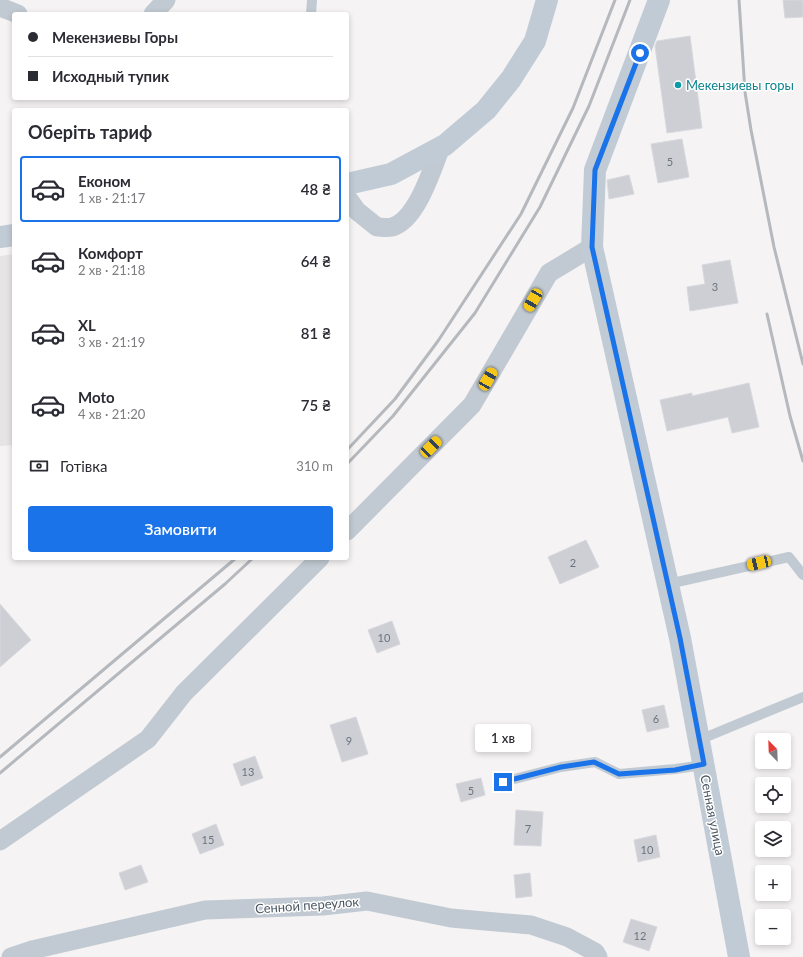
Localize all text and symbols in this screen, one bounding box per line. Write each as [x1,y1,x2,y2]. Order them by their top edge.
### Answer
text: Мекензиевы Горы [52,28,178,46]
route start [631,44,649,62]
text: Исходный тупик [52,67,169,85]
place label: Мекензиевы горы [686,77,794,93]
marker: Мекензиевы горы [673,80,683,90]
text: Оберіть тариф [28,121,152,143]
house number: 5 [667,155,673,168]
icon: car [30,171,66,207]
text: Економ [78,172,131,190]
text: 48 ₴ [301,180,331,198]
text: 1 хв · 21:17 [78,190,145,206]
icon: car [30,243,66,279]
text: Комфорт [78,244,143,262]
text: 64 ₴ [301,252,331,270]
text: 2 хв · 21:18 [78,262,145,278]
house number: 3 [712,280,718,293]
car [522,287,544,313]
icon: car [30,315,66,351]
text: XL [78,316,96,334]
text: 81 ₴ [301,324,331,342]
text: 3 хв · 21:19 [78,334,145,350]
car [477,366,499,392]
icon: car [30,387,66,423]
text: Moto [78,388,115,406]
text: 75 ₴ [301,396,331,414]
text: 4 хв · 21:20 [78,406,145,422]
car [418,434,444,460]
icon: cash [28,455,50,477]
text: Готівка [60,457,108,475]
text: 310 m [296,458,333,474]
button: Замовити [28,506,333,552]
car [746,554,772,572]
house number: 2 [570,556,576,569]
house number: 10 [378,631,391,644]
house number: 6 [653,712,659,725]
callout: 1 хв [475,724,531,752]
text: 1 хв [491,730,515,746]
north arrow [755,733,791,769]
map controls [755,733,791,945]
house number: 9 [346,734,352,747]
house number: 13 [242,765,254,778]
route end [494,773,512,791]
street label: Сенная улица [697,773,729,857]
button: locate [755,777,791,813]
house number: 5 [468,784,474,797]
button: layers [755,821,791,857]
house number: 7 [525,822,531,835]
house number: 15 [202,833,214,846]
house number: 10 [641,843,654,856]
button: + [755,865,791,901]
street label: Сенной переулок [254,893,360,917]
button: − [755,909,791,945]
house number: 12 [634,929,646,942]

